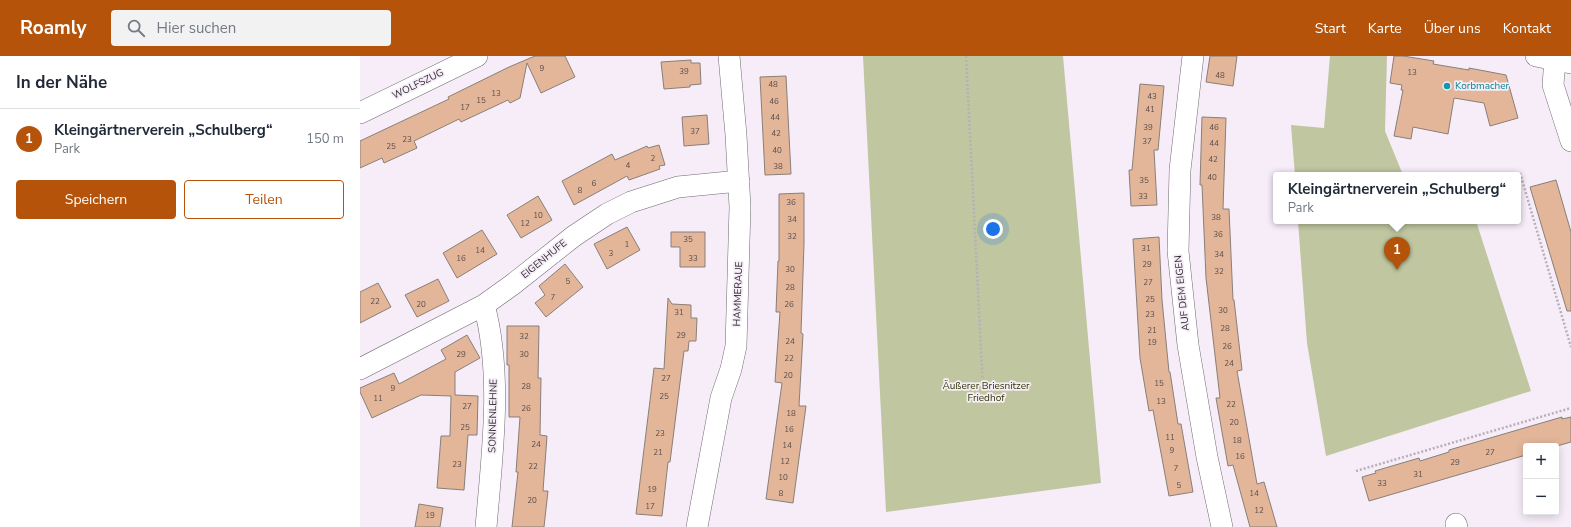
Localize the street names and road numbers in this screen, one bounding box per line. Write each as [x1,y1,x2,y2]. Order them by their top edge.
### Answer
street label: WOLFSZUG [390,65,446,103]
street label: EIGENHUFE [518,236,570,282]
street label: AUF DEM EIGEN [1171,255,1193,331]
street label: HAMMERAUE [730,261,746,327]
street label: SONNENLEHNE [485,379,501,453]

